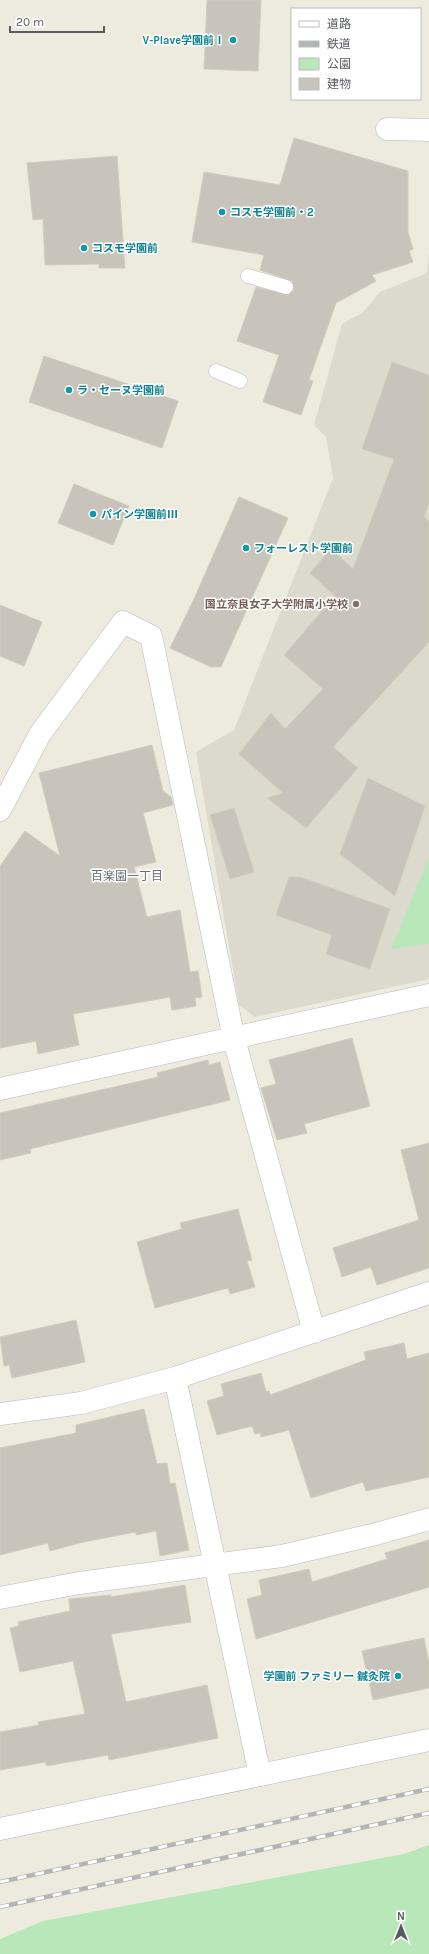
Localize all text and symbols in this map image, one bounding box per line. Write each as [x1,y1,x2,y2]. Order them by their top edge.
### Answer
scale bar [10,8,104,34]
legend [291,8,421,100]
text: 20 m [16,15,44,29]
text: 道路 [327,17,351,31]
place label: V-Plave学園前Ⅰ [143,34,225,47]
marker: V-Plave学園前Ⅰ [228,35,238,45]
text: 鉄道 [327,37,351,51]
text: 公園 [327,57,351,71]
text: 建物 [327,77,351,91]
place label: コスモ学園前・2 [230,206,314,219]
marker: コスモ学園前・2 [217,207,227,217]
place label: コスモ学園前 [92,242,158,255]
marker: コスモ学園前 [79,243,89,253]
place label: ラ・セーヌ学園前 [77,384,165,397]
marker: ラ・セーヌ学園前 [64,385,74,395]
place label: パイン学園前Ⅲ [101,508,178,521]
marker: パイン学園前Ⅲ [88,509,98,519]
place label: フォーレスト学園前 [254,542,353,555]
marker: フォーレスト学園前 [241,543,251,553]
place label: 国立奈良女子大学附属小学校 [205,598,348,611]
marker: 国立奈良女子大学附属小学校 [351,599,361,609]
district label: 百楽園一丁目 [91,869,163,883]
place label: 学園前 ファミリー 鍼灸院 [263,1670,390,1683]
marker: 学園前 ファミリー 鍼灸院 [393,1671,403,1681]
north arrow [381,1906,421,1946]
text: N [397,1910,405,1923]

